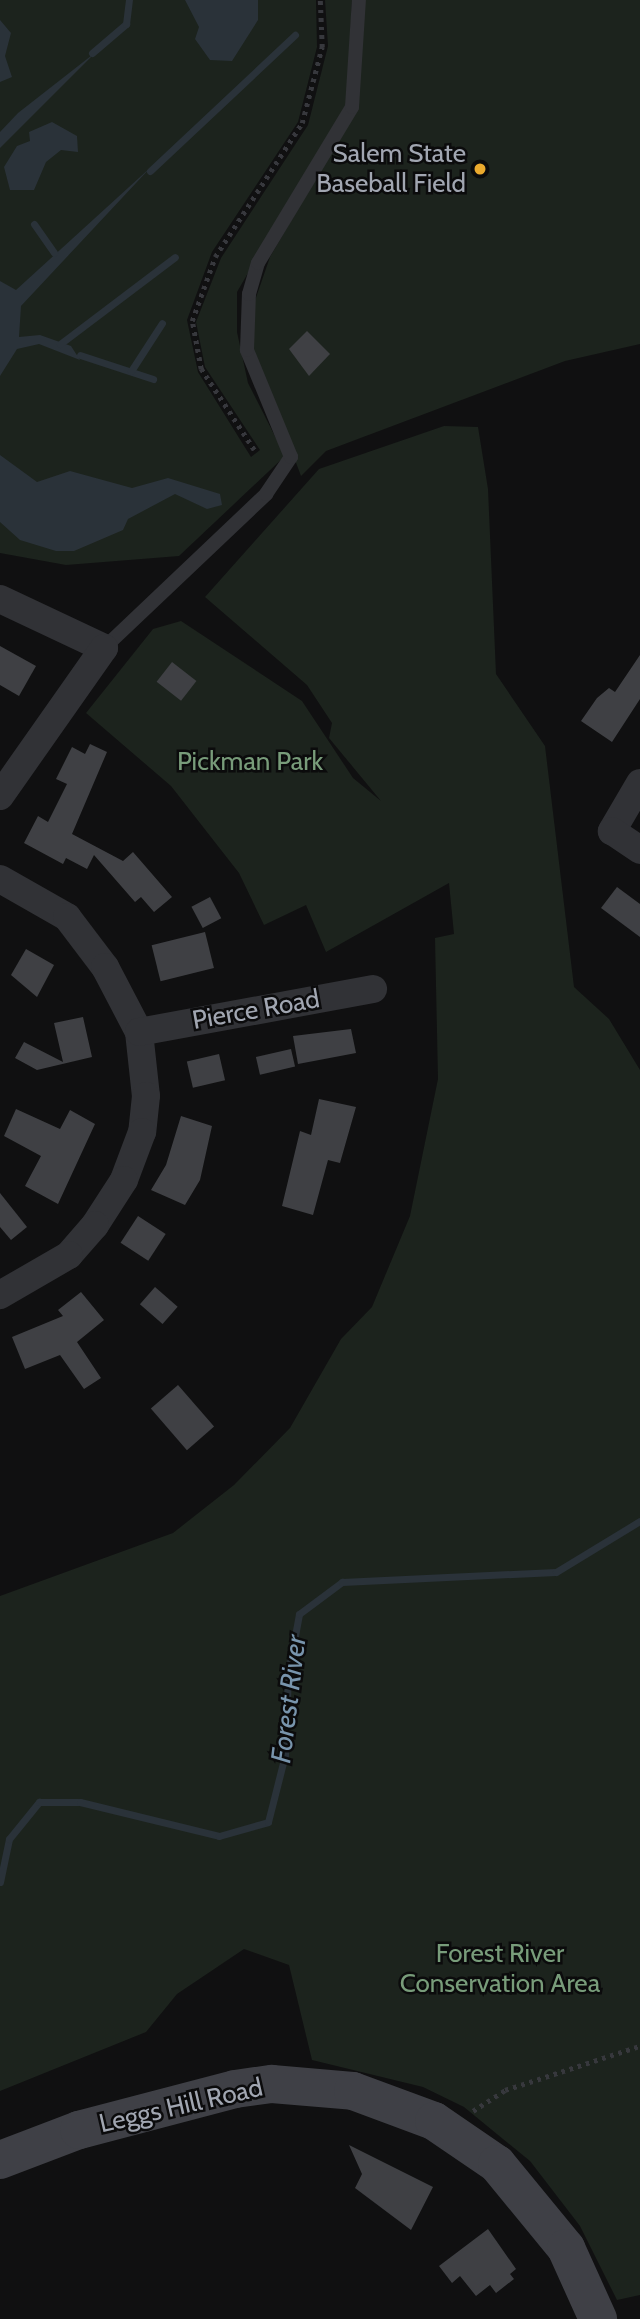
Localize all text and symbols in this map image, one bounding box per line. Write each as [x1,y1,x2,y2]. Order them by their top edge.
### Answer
place label: Salem State Baseball Field [316,138,466,200]
marker: Salem State Baseball Field [472,161,488,177]
park label: Pickman Park [177,746,323,778]
street label: Pierce Road [190,983,322,1037]
water label: Forest River [263,1633,313,1765]
park label: Forest River Conservation Area [400,1938,600,2000]
street label: Leggs Hill Road [96,2072,266,2140]

